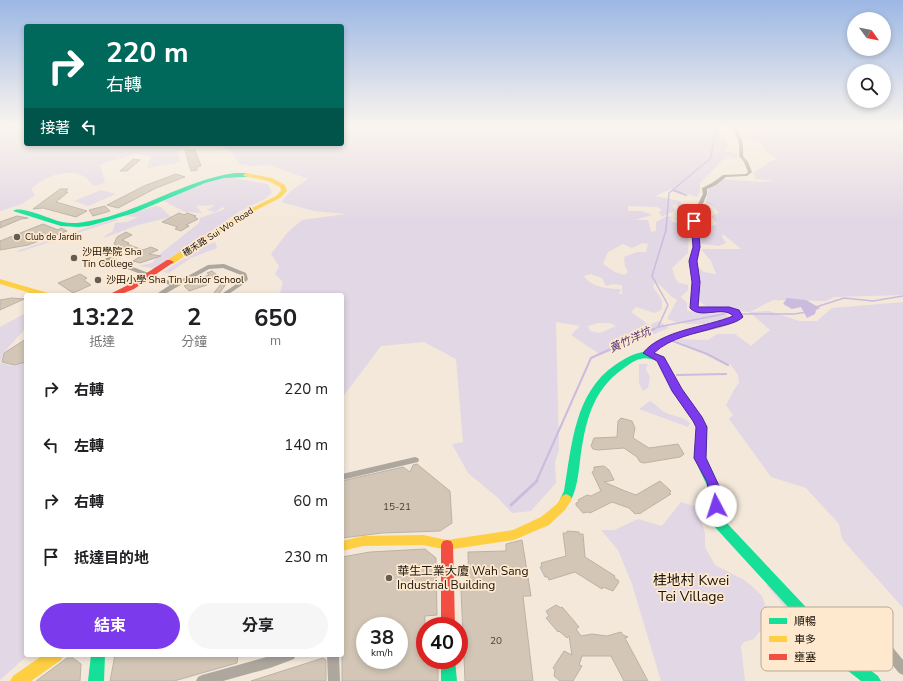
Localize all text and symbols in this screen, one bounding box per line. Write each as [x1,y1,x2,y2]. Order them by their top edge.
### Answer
north arrow [847,12,891,56]
map controls [847,12,891,108]
text: 220 m [106,34,189,72]
icon: right [40,40,92,92]
button: search [847,64,891,108]
text: 右轉 [106,73,142,97]
icon: left [78,116,100,138]
text: 接著 [40,118,70,138]
pin [677,204,711,238]
street label: 穗禾路 Sui Wo Road [180,205,256,259]
icon: arrive [683,210,705,232]
place label: Club de Jardin [25,231,82,243]
marker: Club de Jardin [12,232,22,242]
place label: 沙田學院 Sha Tin College [82,245,142,271]
marker: 沙田學院 Sha Tin College [69,253,79,263]
place label: 沙田小學 Sha Tin Junior School [106,273,244,287]
marker: 沙田小學 Sha Tin Junior School [93,275,103,285]
text: 13:22 [71,301,134,333]
text: 2 [187,301,201,333]
text: 650 [254,302,297,334]
water label: 黃竹洋坑 [607,323,655,356]
text: m [270,332,281,350]
text: 抵達 [90,333,116,351]
text: 分鐘 [181,333,207,351]
icon: right [40,378,62,400]
text: 220 m [284,379,328,399]
text: 右轉 [74,380,104,400]
icon: left [40,434,62,456]
text: 140 m [284,435,328,455]
text: 左轉 [74,436,104,456]
position arrow [695,485,737,527]
icon: right [40,490,62,512]
text: 60 m [293,491,328,511]
text: 右轉 [74,492,104,512]
house number: 15-21 [383,500,411,514]
icon: arrive [40,546,62,568]
text: 230 m [284,547,328,567]
text: 抵達目的地 [74,548,149,568]
place label: 華生工業大廈 Wah Sang Industrial Building [397,563,528,593]
district label: 桂地村 Kwei Tei Village [653,571,729,606]
marker: 華生工業大廈 Wah Sang Industrial Building [384,573,394,583]
button: 結束 [40,603,180,649]
button: 分享 [188,603,328,649]
legend [761,607,893,671]
text: 順暢 [794,614,816,629]
speed limit sign: 40 [416,617,468,669]
text: 38 [370,624,394,651]
text: 車多 [794,632,816,647]
house number: 20 [490,634,502,648]
text: km/h [371,646,393,660]
text: 壅塞 [794,650,816,665]

